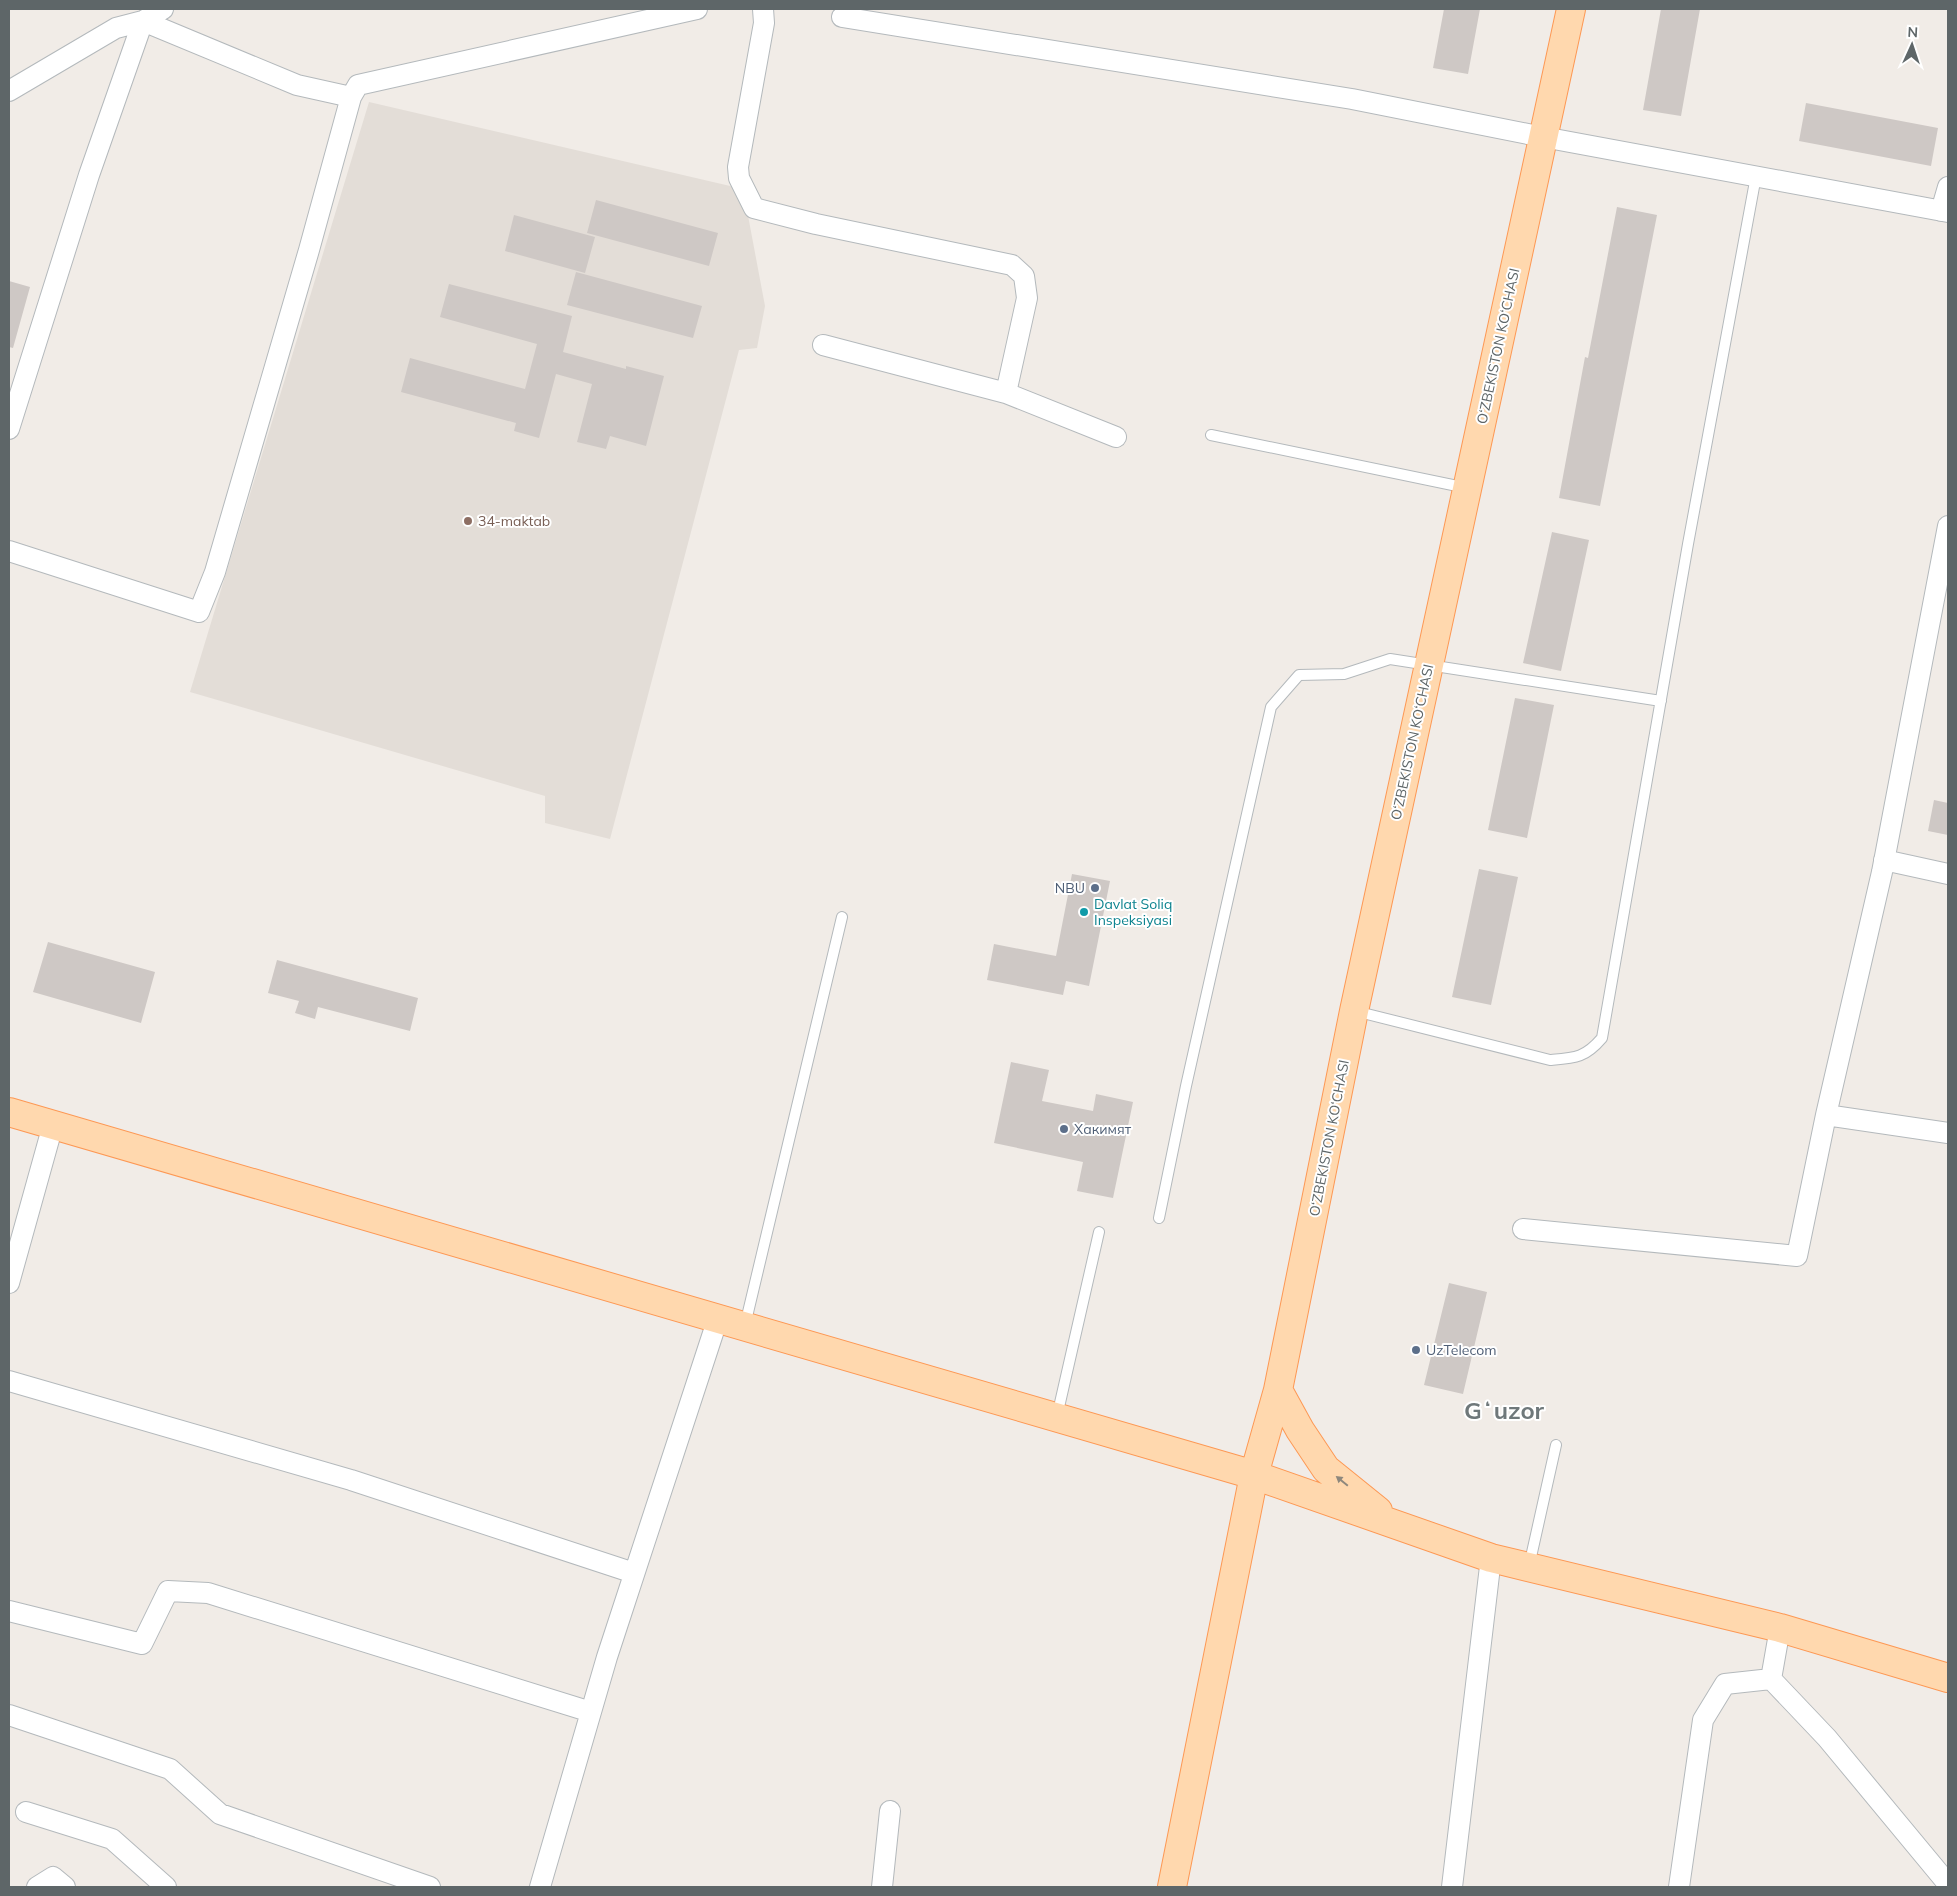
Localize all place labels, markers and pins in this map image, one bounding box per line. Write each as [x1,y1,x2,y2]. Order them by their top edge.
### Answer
place label: 34-maktab [478,512,550,530]
marker: 34-maktab [462,515,474,527]
place label: NBU [1055,879,1085,897]
marker: NBU [1089,882,1101,894]
place label: Davlat Soliq Inspeksiyasi [1094,895,1172,929]
marker: Davlat Soliq Inspeksiyasi [1078,906,1090,918]
place label: Хакимят [1074,1120,1132,1138]
marker: Хакимят [1058,1123,1070,1135]
place label: UzTelecom [1426,1341,1497,1359]
marker: UzTelecom [1410,1344,1422,1356]

